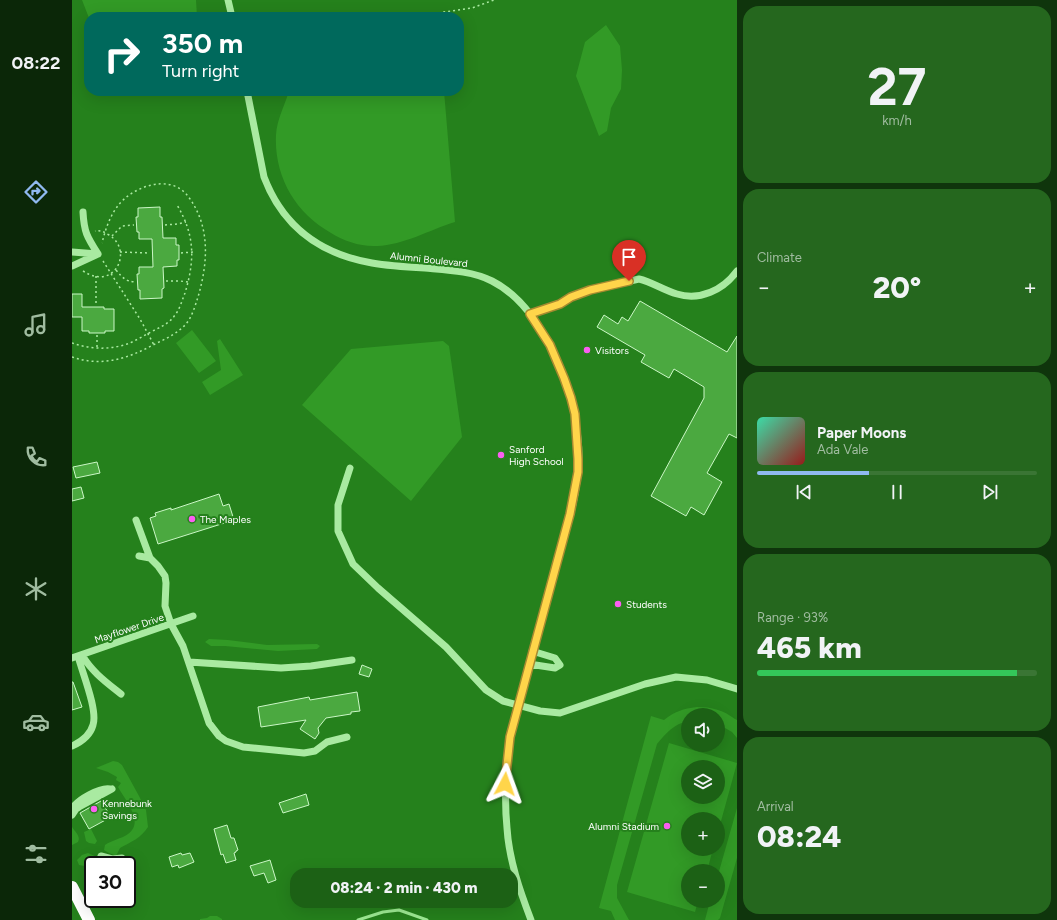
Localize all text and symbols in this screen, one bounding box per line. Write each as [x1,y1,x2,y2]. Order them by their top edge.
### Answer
text: 350 m [162,26,243,60]
icon: right [96,28,148,80]
text: 08:22 [12,52,60,74]
text: 27 [867,56,927,118]
text: Turn right [162,60,239,82]
text: km/h [882,113,912,128]
icon: directions [22,178,50,206]
pin [612,240,646,281]
icon: arrive [618,246,640,268]
street label: Alumni Boulevard [390,249,468,270]
text: Climate [757,250,802,265]
text: 20° [873,269,921,306]
text: − [757,274,771,301]
text: + [1023,274,1037,301]
icon: music [22,311,50,339]
place label: Visitors [595,344,629,357]
marker: Visitors [582,345,592,355]
text: Paper Moons [817,424,906,442]
text: Ada Vale [817,442,868,457]
icon: phone [22,443,50,471]
place label: Sanford High School [509,443,564,468]
marker: Sanford High School [496,450,506,460]
icon: previous [793,481,815,503]
icon: pause [886,481,908,503]
icon: next [979,481,1001,503]
place label: The Maples [200,513,251,526]
marker: The Maples [187,514,197,524]
icon: climate [22,575,50,603]
place label: Students [626,598,667,611]
marker: Students [613,599,623,609]
street label: Mayflower Drive [93,610,166,646]
text: Range · 93% [757,610,828,625]
text: 465 km [757,629,862,666]
icon: car [22,708,50,736]
map controls [681,708,725,908]
button: sound [681,708,725,752]
button: layers [681,760,725,804]
position arrow [484,763,526,805]
place label: Kennebunk Savings [102,797,152,822]
text: Arrival [757,799,794,814]
marker: Kennebunk Savings [89,804,99,814]
button: + [681,812,725,856]
text: 08:24 [757,818,841,855]
place label: Alumni Stadium [588,820,659,833]
marker: Alumni Stadium [662,821,672,831]
icon: filters [22,840,50,868]
speed limit sign: 30 [84,856,136,908]
button: − [681,864,725,908]
text: 08:24 · 2 min · 430 m [331,879,477,897]

